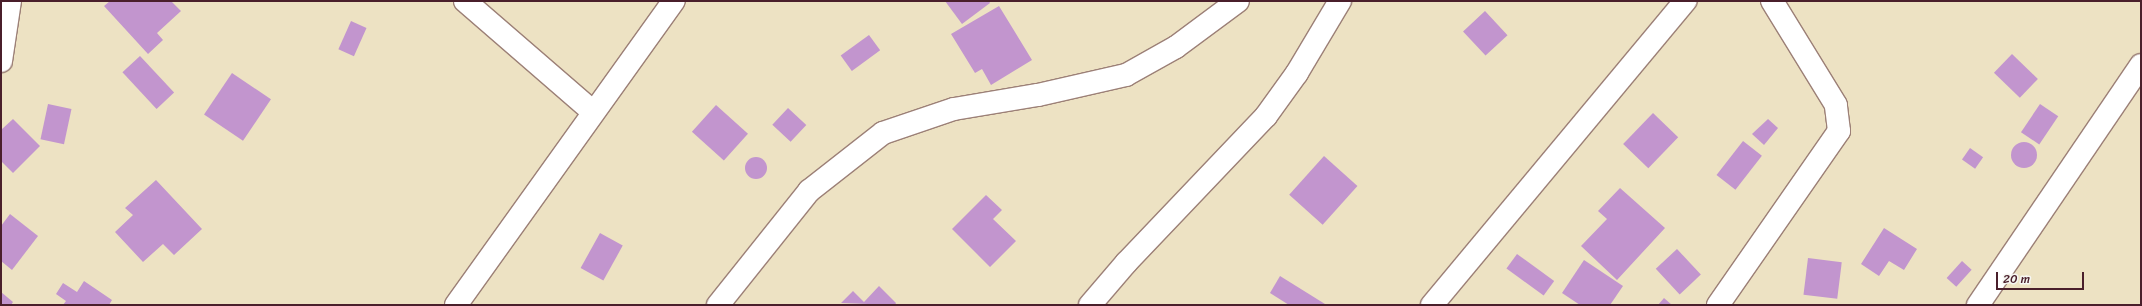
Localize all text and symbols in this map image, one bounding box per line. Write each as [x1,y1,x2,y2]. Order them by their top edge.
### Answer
scale bar [1998,264,2086,290]
text: 20 m [2003,268,2030,290]

